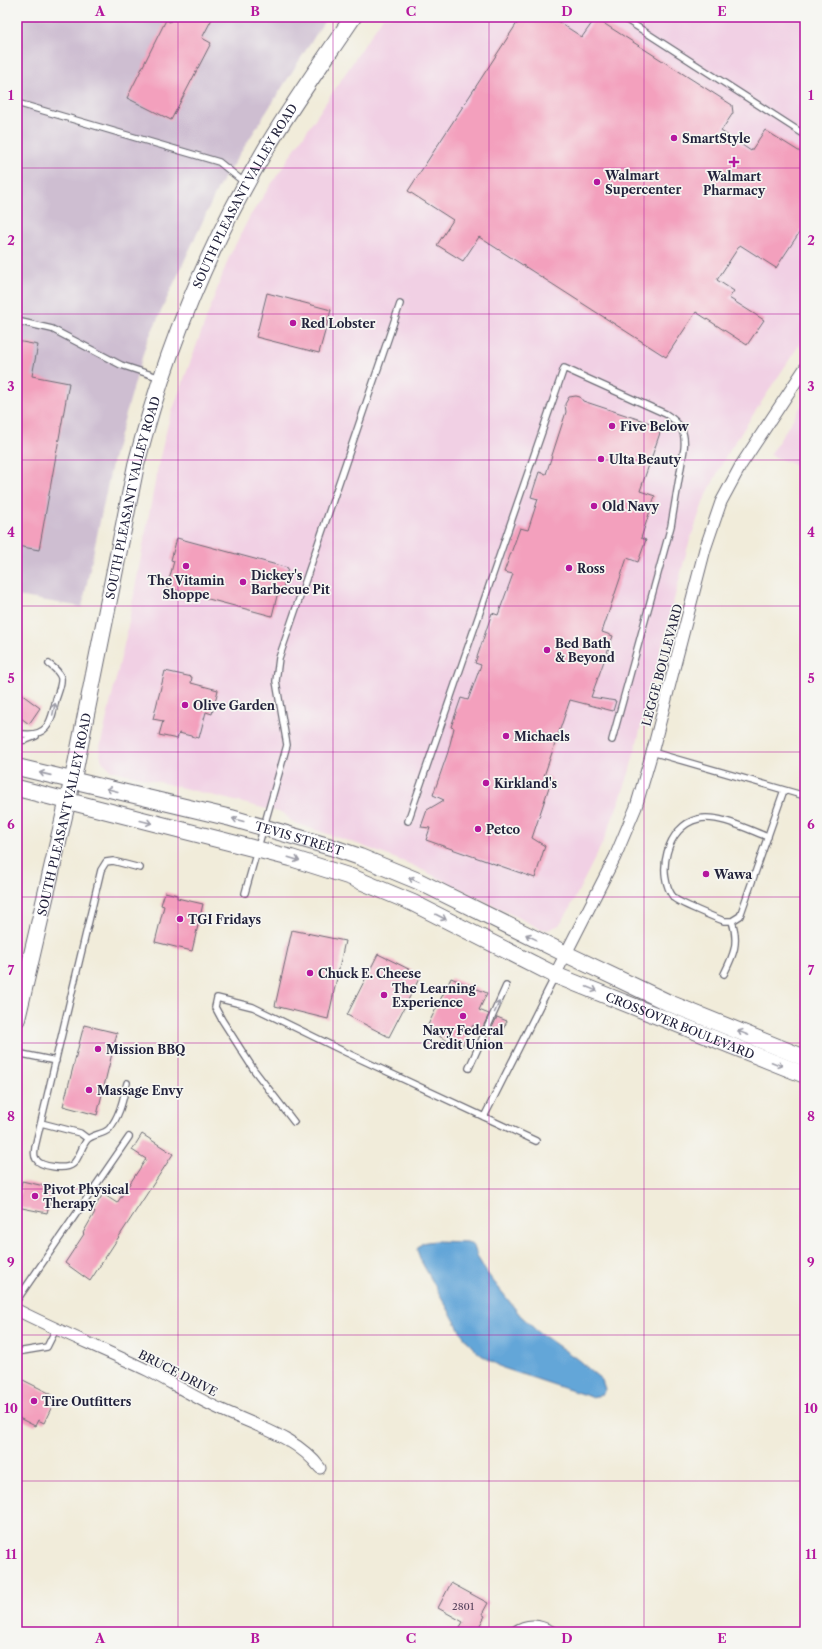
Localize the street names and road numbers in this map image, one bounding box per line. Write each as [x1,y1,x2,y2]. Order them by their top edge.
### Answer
street label: SOUTH PLEASANT VALLEY ROAD [189,100,300,291]
street label: SOUTH PLEASANT VALLEY ROAD [102,394,163,600]
street label: LEGGE BOULEVARD [638,602,686,728]
street label: SOUTH PLEASANT VALLEY ROAD [34,711,94,917]
street label: TEVIS STREET [253,818,345,858]
street label: CROSSOVER BOULEVARD [603,989,757,1062]
street label: BRUCE DRIVE [136,1347,220,1399]

